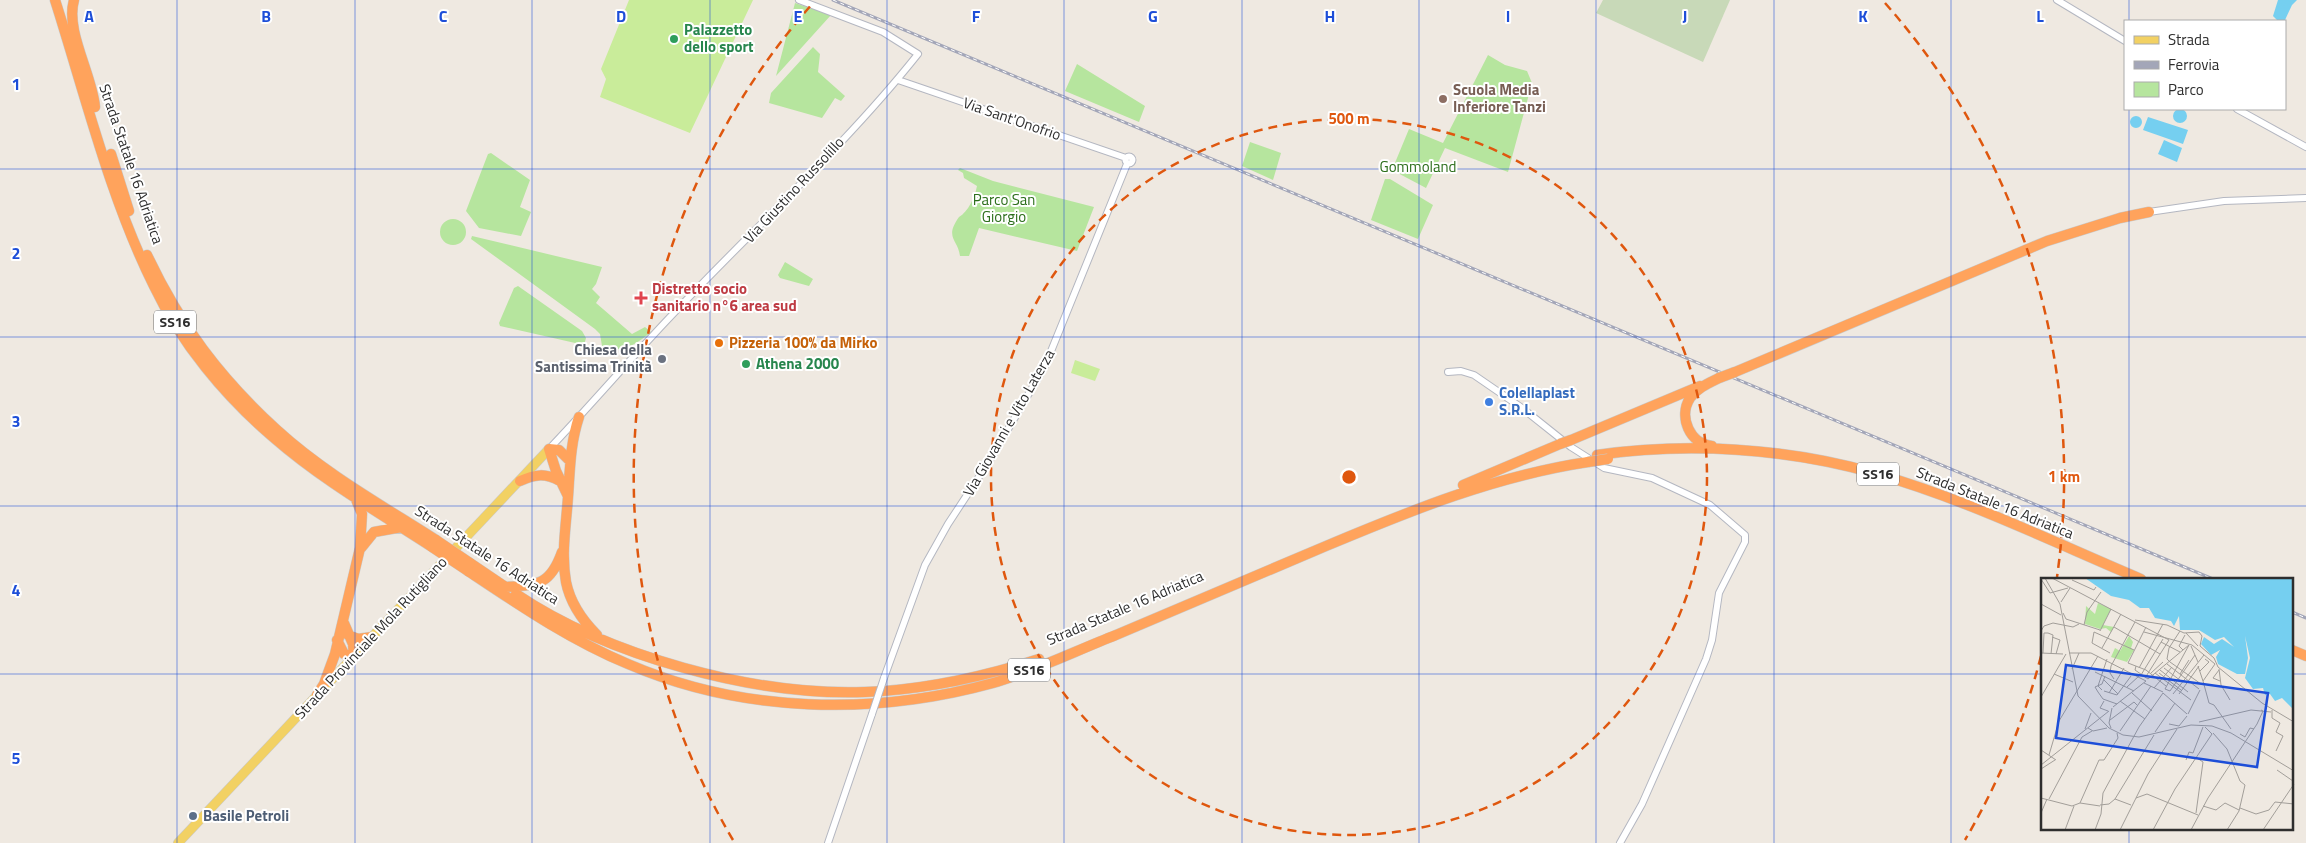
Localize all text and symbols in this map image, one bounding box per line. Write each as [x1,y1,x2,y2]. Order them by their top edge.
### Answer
text: A [84,4,94,28]
text: B [261,4,271,28]
text: C [439,4,448,28]
text: D [616,4,626,28]
text: E [794,4,803,28]
text: F [972,4,981,28]
text: G [1148,4,1158,28]
text: H [1325,4,1335,28]
text: I [1506,4,1510,28]
text: J [1683,4,1687,28]
text: K [1858,4,1868,28]
text: L [2036,4,2044,28]
place label: Palazzetto dello sport [684,18,754,58]
legend [2124,20,2286,110]
text: Strada [2168,28,2210,51]
marker: Palazzetto dello sport [668,33,680,45]
text: Ferrovia [2168,53,2220,76]
text: 1 [12,72,20,96]
place label: Scuola Media Inferiore Tanzi [1453,78,1546,118]
text: Parco [2168,78,2204,101]
street label: Strada Statale 16 Adriatica [93,81,170,248]
street label: Via Sant'Onofrio [960,91,1064,146]
marker: Scuola Media Inferiore Tanzi [1437,93,1449,105]
text: 500 m [1328,107,1370,130]
street label: Via Giustino Russolillo [738,131,849,248]
park label: Gommoland [1379,155,1457,178]
park label: Parco San Giorgio [973,188,1035,228]
text: 2 [12,241,20,265]
place label: Distretto socio sanitario n°6 area sud [652,277,797,317]
marker: Distretto socio sanitario n°6 area sud [634,291,648,305]
road number: SS16 [154,311,196,334]
place label: Pizzeria 100% da Mirko [729,331,877,354]
marker: Pizzeria 100% da Mirko [713,337,725,349]
place label: Chiesa della Santissima Trinità [535,338,652,378]
street label: Via Giovanni e Vito Laterza [957,344,1060,501]
place label: Athena 2000 [756,352,840,375]
marker: Chiesa della Santissima Trinità [656,353,668,365]
marker: Athena 2000 [740,358,752,370]
place label: Colellaplast S.R.L. [1499,381,1575,421]
marker: Colellaplast S.R.L. [1483,396,1495,408]
text: 3 [12,409,20,433]
street label: Strada Statale 16 Adriatica [1913,460,2078,545]
road number: SS16 [1857,462,1899,486]
text: 1 km [2048,465,2080,488]
centre of rings [1340,468,1358,486]
street label: Strada Statale 16 Adriatica [411,499,564,610]
street label: Strada Provinciale Mola Rutigliano [289,551,452,724]
street label: Strada Statale 16 Adriatica [1043,564,1207,651]
text: 4 [12,578,21,602]
inset map [2041,578,2294,830]
road number: SS16 [1008,658,1050,682]
text: 5 [12,746,21,770]
place label: Basile Petroli [203,804,289,827]
marker: Basile Petroli [187,810,199,822]

